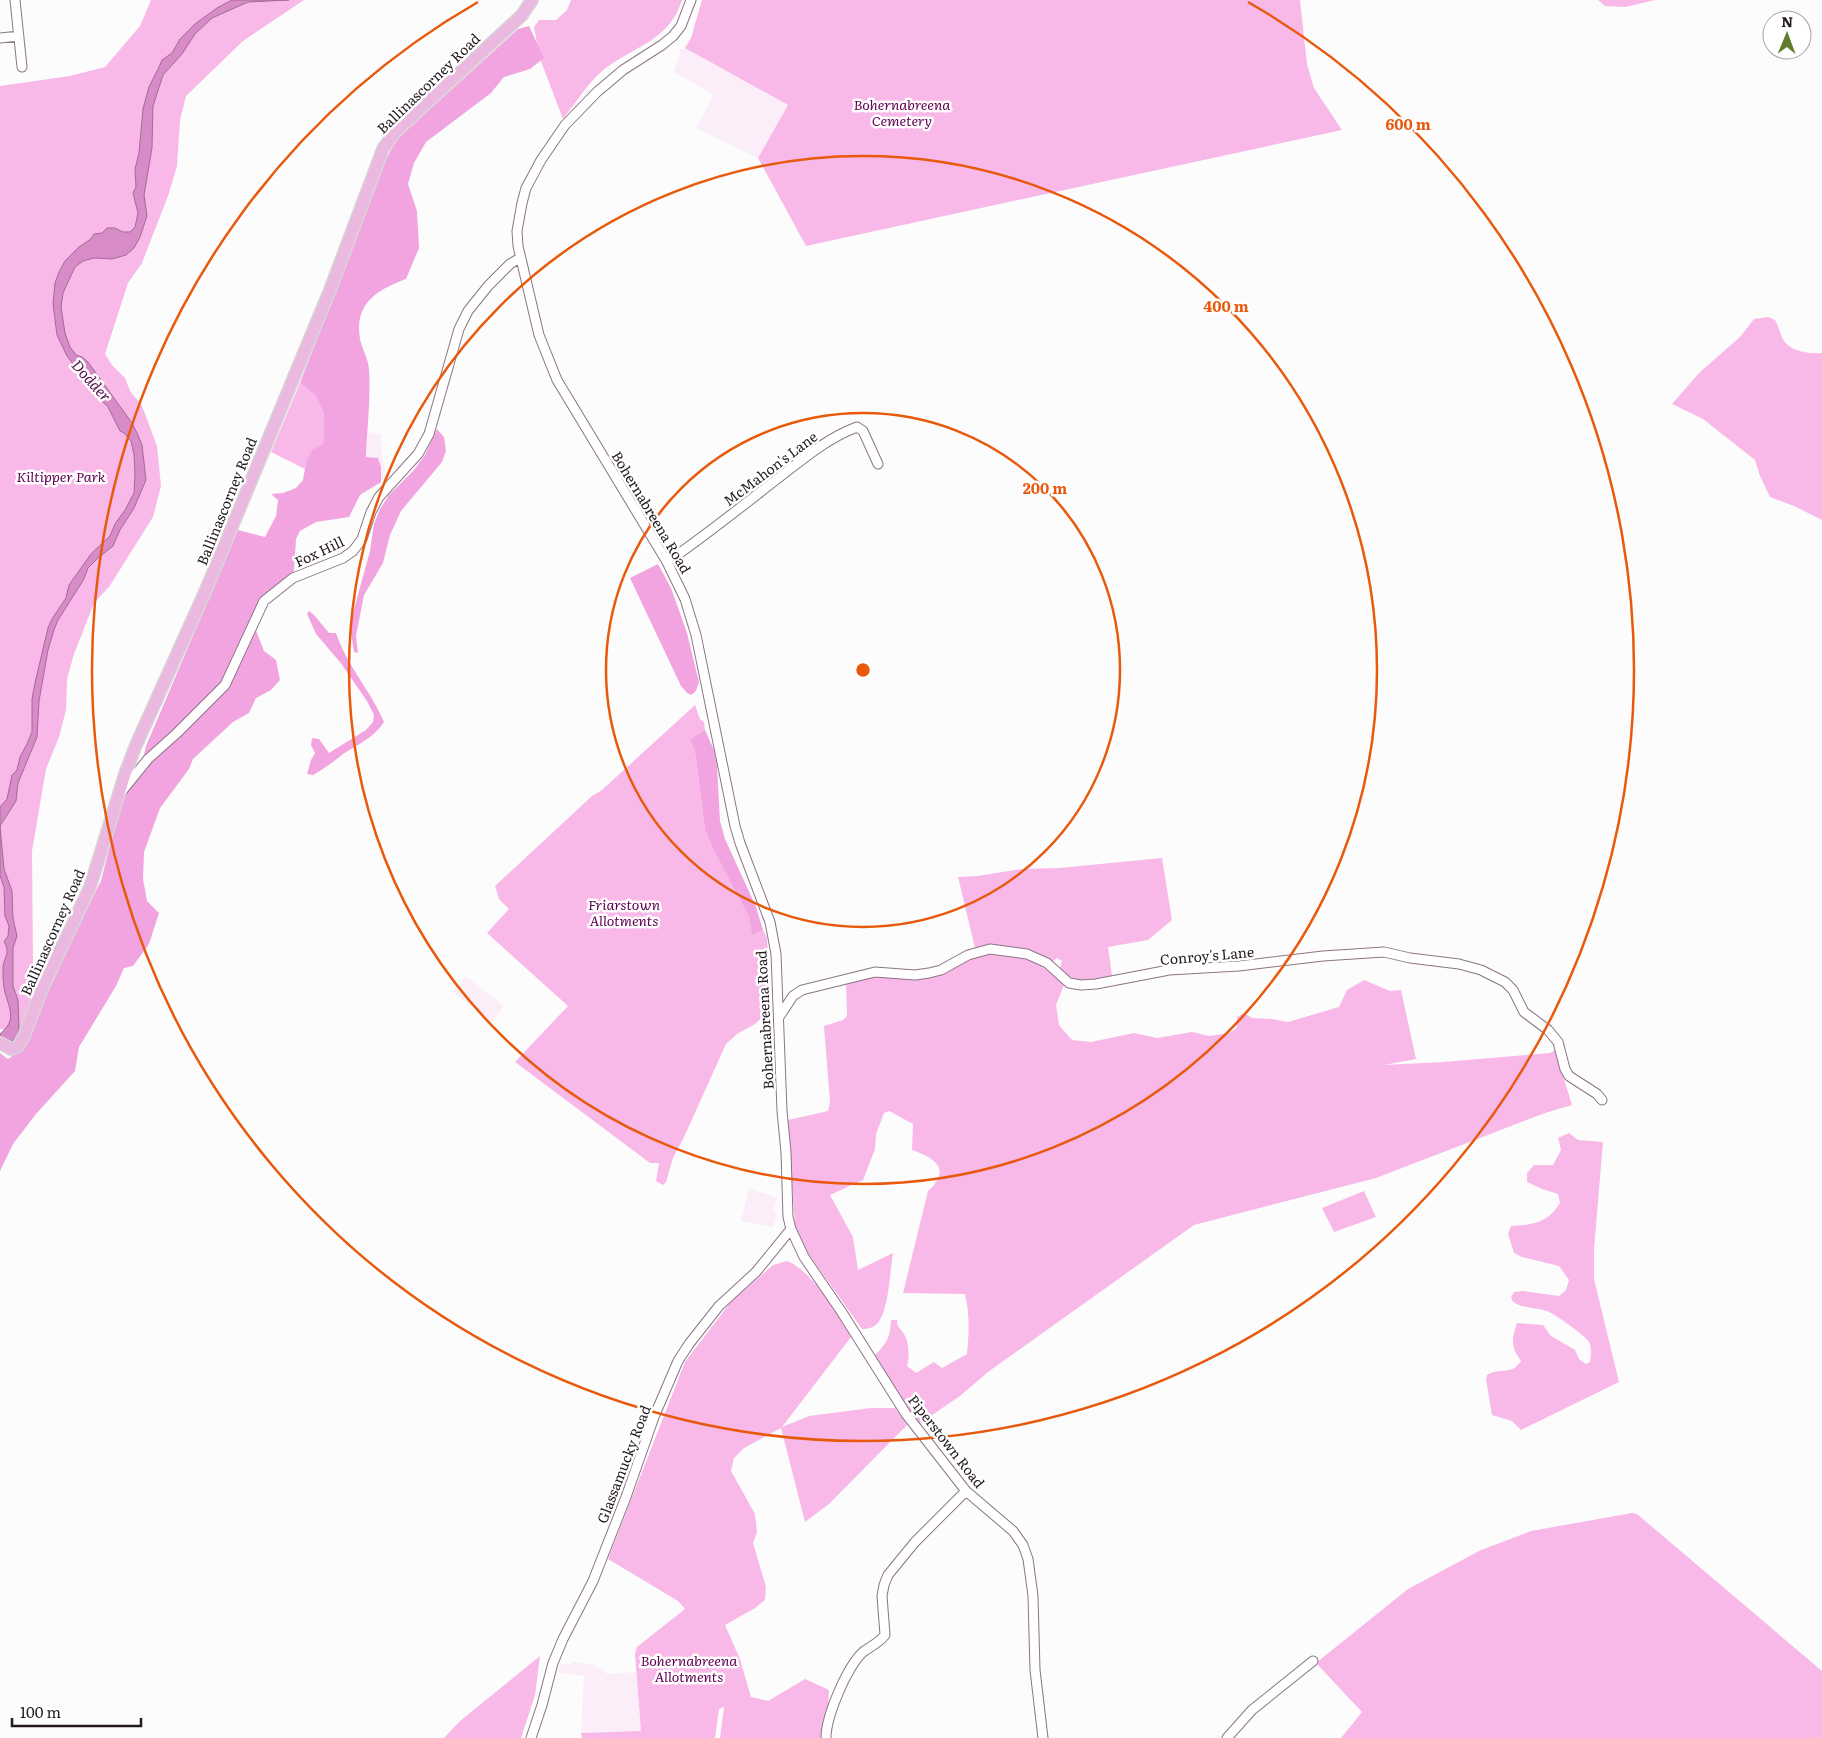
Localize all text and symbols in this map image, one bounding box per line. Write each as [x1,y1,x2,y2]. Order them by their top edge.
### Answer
north arrow [1762,10,1812,60]
text: N [1781,11,1794,31]
street label: Ballinascorney Road [372,28,484,138]
park label: Bohernabreena Cemetery [854,94,950,130]
text: 600 m [1385,112,1431,135]
text: 400 m [1203,294,1249,317]
water label: Dodder [67,354,117,406]
street label: McMahon's Lane [719,426,821,510]
street label: Ballinascorney Road [191,434,261,568]
street label: Bohernabreena Road [608,447,697,577]
park label: Kiltipper Park [17,466,106,486]
text: 200 m [1023,476,1067,499]
street label: Fox Hill [291,531,347,571]
centre of rings [854,661,872,679]
street label: Ballinascorney Road [15,865,89,998]
park label: Friarstown Allotments [588,894,661,930]
street label: Conroy's Lane [1159,941,1255,969]
street label: Bohernabreena Road [750,949,778,1090]
street label: Piperstown Road [904,1390,990,1492]
street label: Glassamucky Road [591,1402,655,1526]
park label: Bohernabreena Allotments [641,1650,737,1686]
scale bar [12,1696,141,1728]
text: 100 m [20,1700,61,1723]

